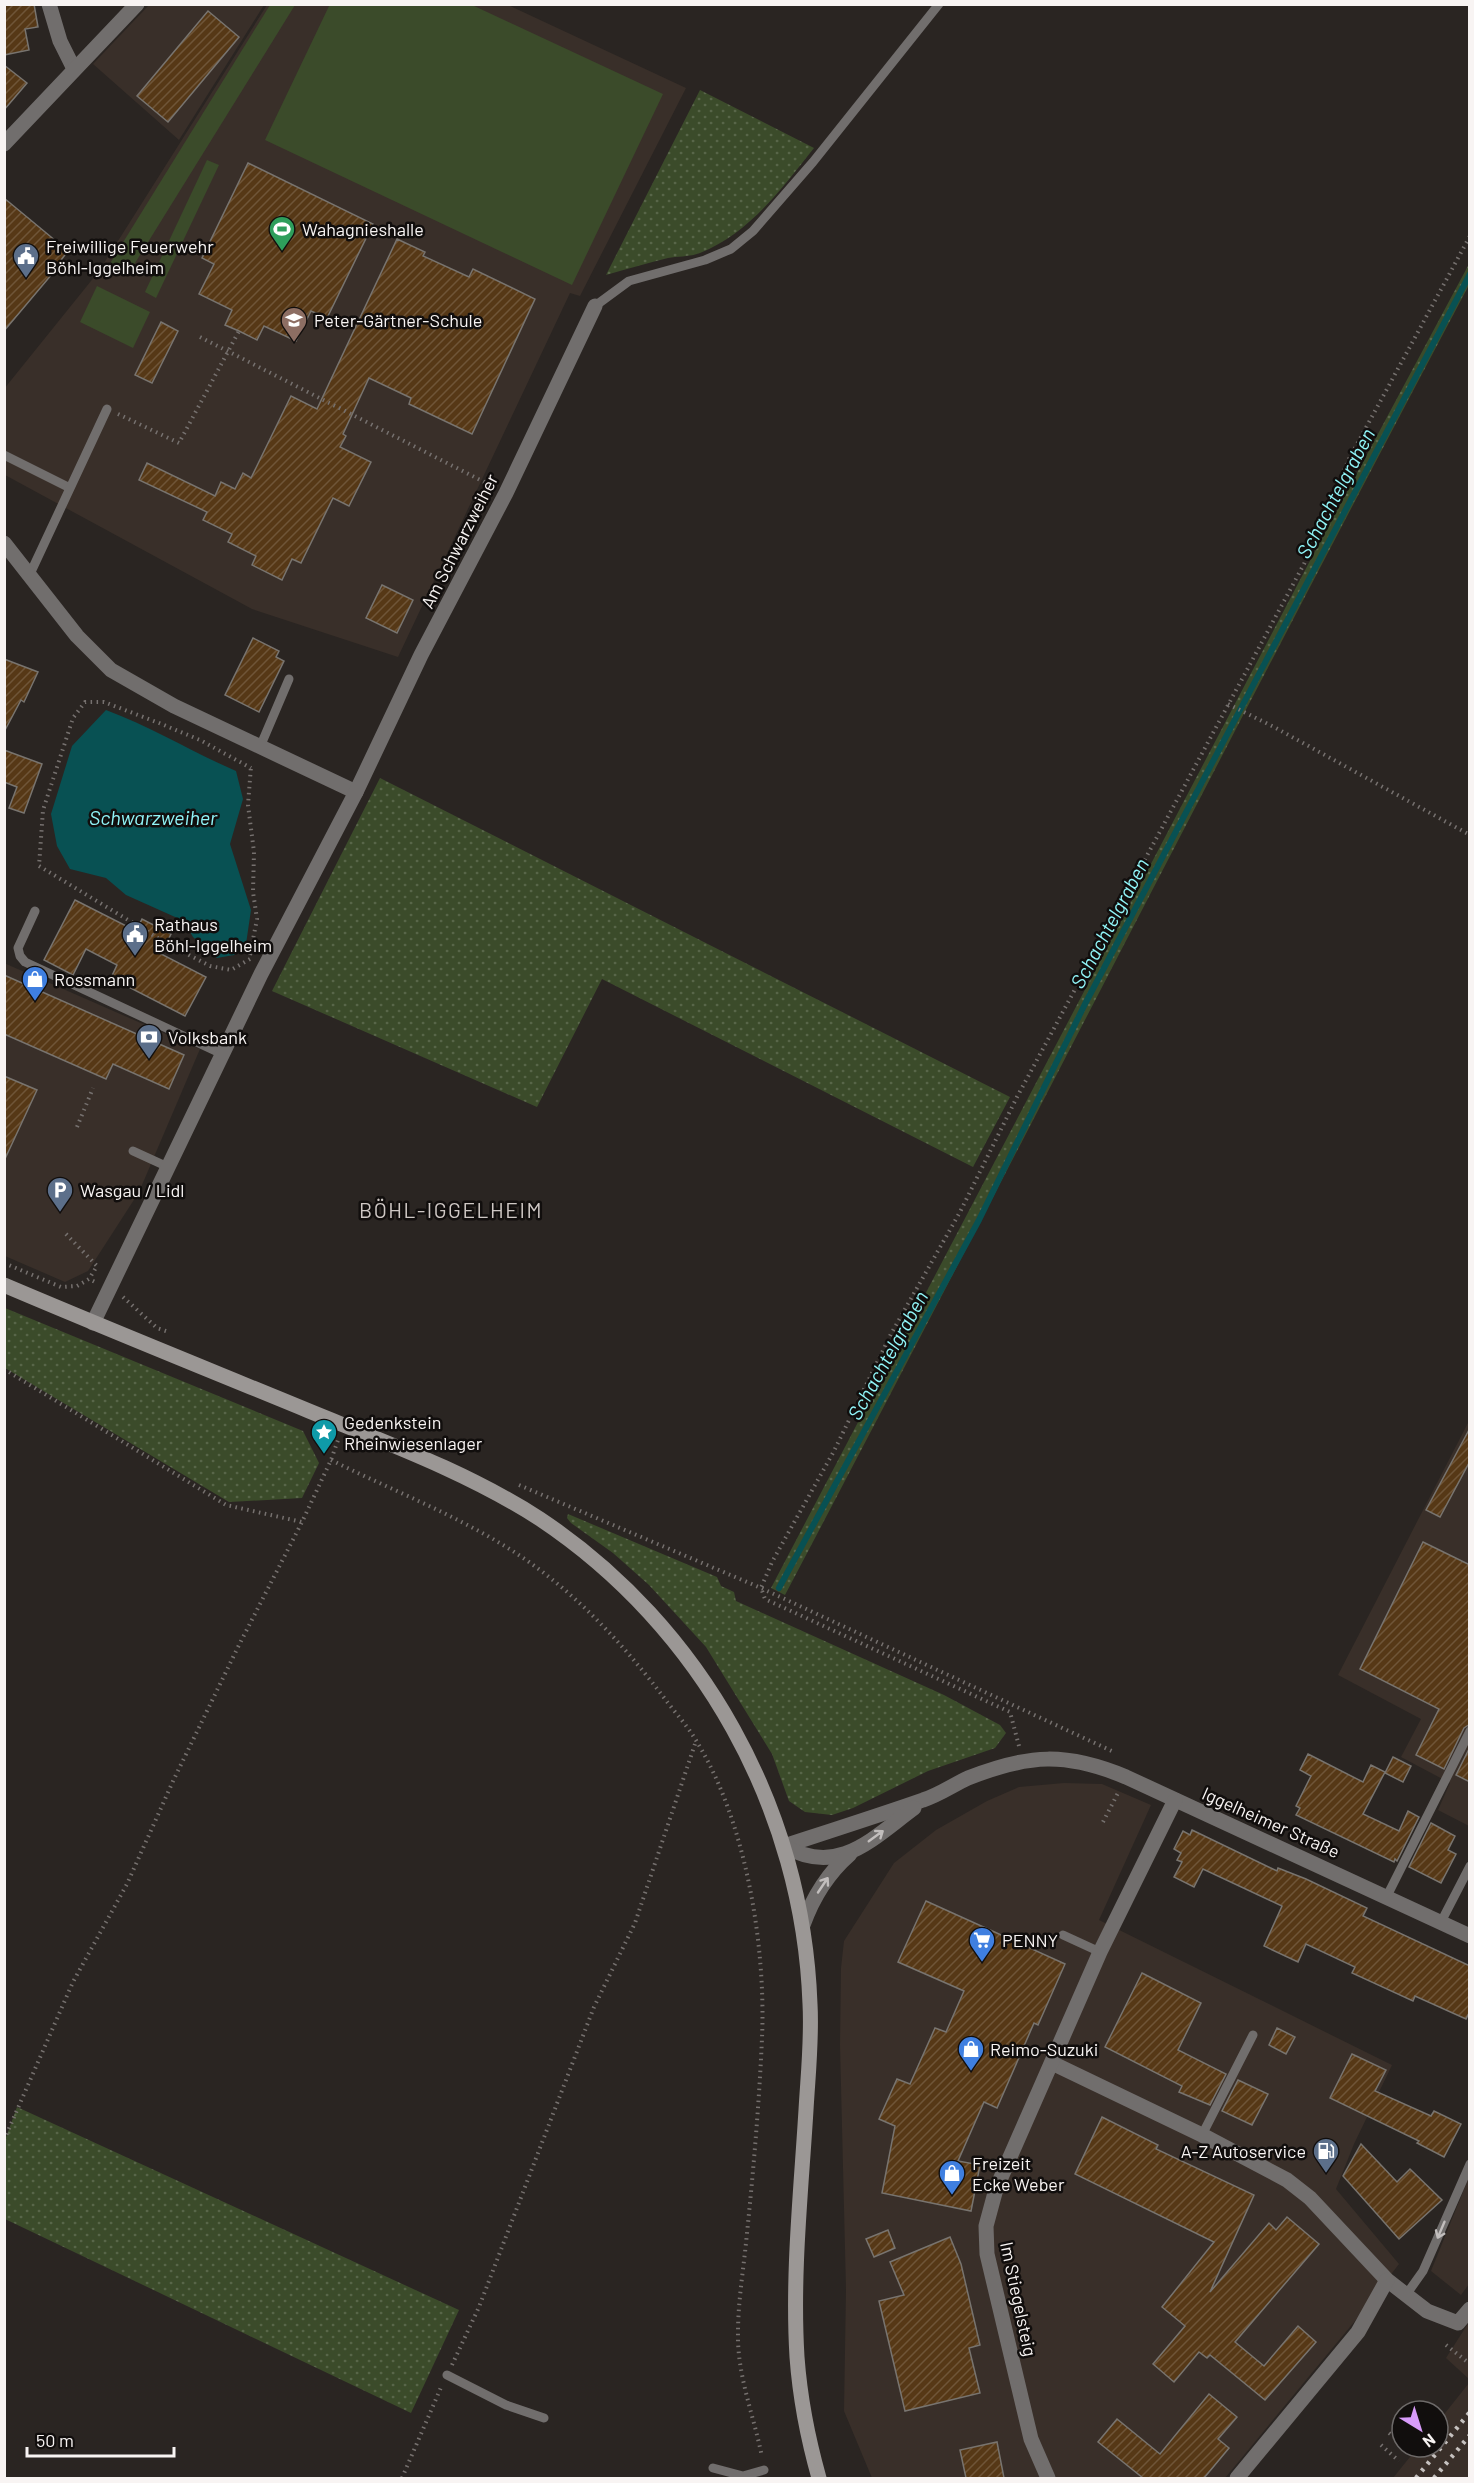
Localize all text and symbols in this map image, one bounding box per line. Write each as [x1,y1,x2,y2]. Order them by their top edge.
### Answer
sports icon: Wahagnieshalle [267,214,297,252]
place label: Wahagnieshalle [302,218,424,240]
place label: Freiwillige Feuerwehr Böhl-Iggelheim [46,235,214,278]
public building icon: Freiwillige Feuerwehr Böhl-Iggelheim [11,241,41,279]
school or university icon: Peter-Gärtner-Schule [279,305,309,343]
place label: Peter-Gärtner-Schule [314,309,482,331]
water label: Schachtelgraben [1291,424,1379,562]
street label: Am Schwarzweiher [416,470,503,612]
water label: Schwarzweiher [89,805,218,829]
water label: Schachtelgraben [1065,854,1153,992]
place label: Rathaus Böhl-Iggelheim [154,913,272,956]
public building icon: Rathaus Böhl-Iggelheim [120,919,150,957]
shop icon: Rossmann [20,964,50,1002]
place label: Rossmann [54,968,135,990]
bank icon: Volksbank [134,1022,164,1060]
place label: Volksbank [168,1026,247,1048]
parking icon: Wasgau / Lidl [45,1175,75,1213]
place label: Wasgau / Lidl [80,1179,184,1201]
district label: BÖHL-IGGELHEIM [359,1197,543,1222]
water label: Schachtelgraben [842,1286,932,1424]
place label: Gedenkstein Rheinwiesenlager [344,1411,483,1454]
place icon: Gedenkstein Rheinwiesenlager [309,1417,339,1455]
street label: Iggelheimer Straße [1199,1782,1343,1862]
one-way arrow [867,1829,883,1842]
one-way arrow [817,1877,829,1893]
supermarket icon: PENNY [967,1925,997,1963]
place label: PENNY [1002,1929,1058,1951]
shop icon: Reimo-Suzuki [956,2034,986,2072]
place label: Reimo-Suzuki [990,2038,1098,2060]
fuel station icon: A-Z Autoservice [1311,2136,1341,2174]
place label: A-Z Autoservice [1181,2140,1306,2162]
place label: Freizeit Ecke Weber [972,2152,1065,2195]
shop icon: Freizeit Ecke Weber [937,2158,967,2196]
one-way arrow [1435,2221,1446,2239]
street label: Im Stiegelsteig [996,2240,1042,2358]
north arrow [1390,2399,1450,2459]
scale bar [27,2420,174,2458]
text: 50 m [36,2429,74,2451]
text: N [1420,2430,1440,2452]

